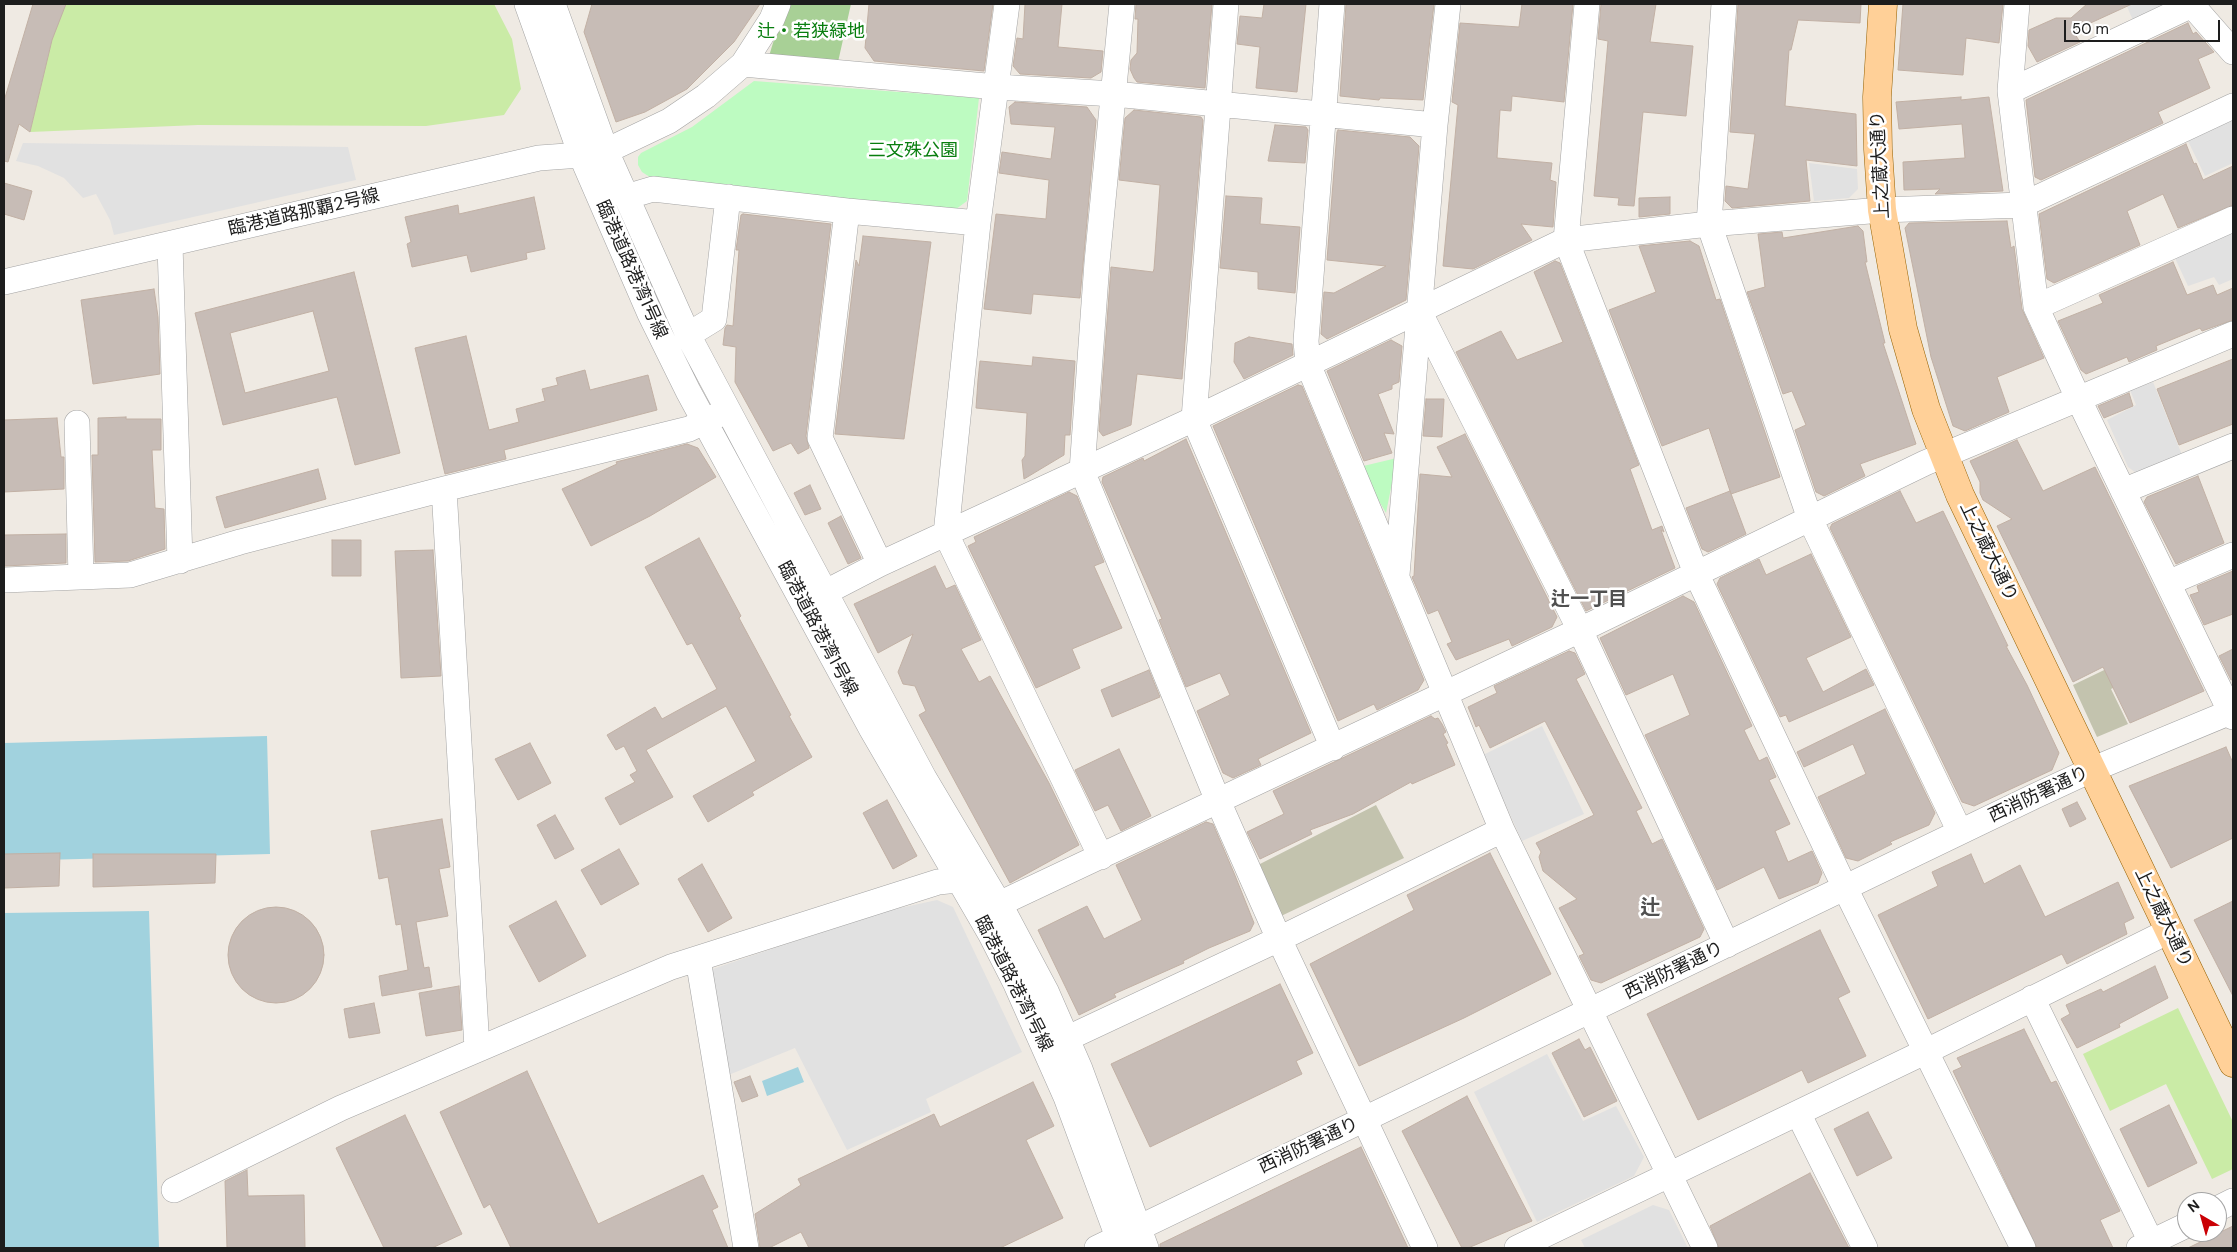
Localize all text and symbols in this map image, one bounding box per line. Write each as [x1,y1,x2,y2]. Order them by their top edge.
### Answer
scale bar [2067,10,2223,42]
text: 50 m [2072,19,2109,39]
park label: 辻・若狭緑地 [757,21,865,43]
street label: 上之蔵大通り [1867,111,1895,219]
park label: 三文殊公園 [868,140,958,162]
street label: 臨港道路那覇2号線 [226,185,382,241]
street label: 臨港道路港湾1号線 [591,197,671,343]
street label: 上之蔵大通り [1955,499,2021,605]
street label: 臨港道路港湾1号線 [772,558,862,700]
district label: 辻一丁目 [1551,589,1627,611]
street label: 西消防署通り [1985,762,2093,828]
street label: 上之蔵大通り [2130,865,2196,971]
district label: 辻 [1640,897,1660,921]
street label: 臨港道路港湾1号線 [969,912,1057,1056]
street label: 西消防署通り [1621,938,1727,1004]
street label: 西消防署通り [1255,1113,1363,1179]
north arrow [2177,1192,2227,1242]
text: N [2184,1196,2203,1216]

